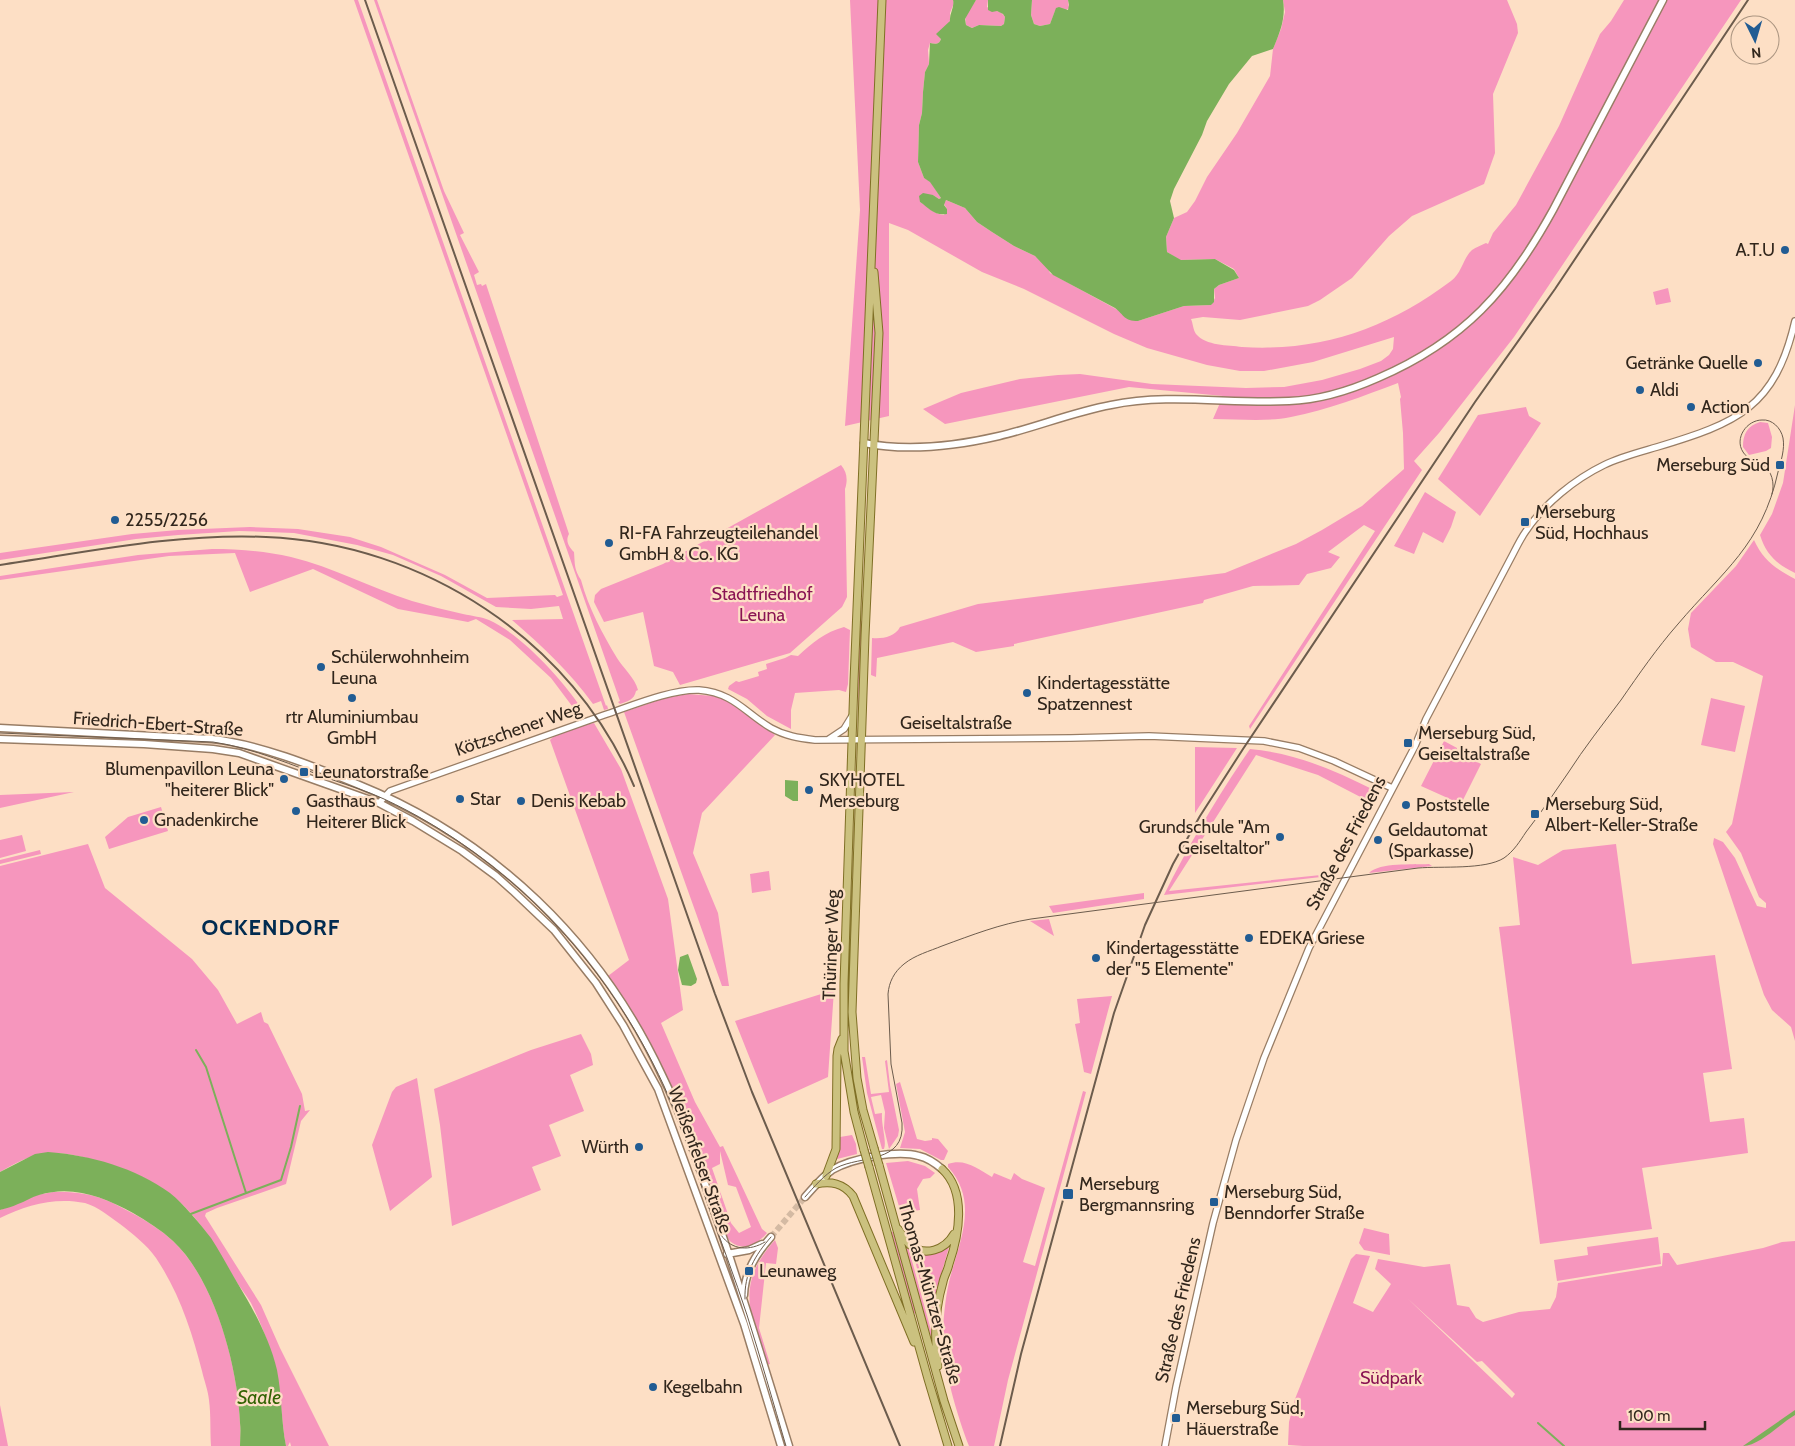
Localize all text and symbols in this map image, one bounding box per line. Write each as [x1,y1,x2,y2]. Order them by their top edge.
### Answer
north arrow [1730,15,1780,65]
text: N [1750,44,1762,62]
place label: A.T.U [1736,239,1775,261]
marker: A.T.U [1779,244,1791,256]
place label: Getränke Quelle [1625,352,1748,374]
marker: Getränke Quelle [1752,357,1764,369]
place label: Aldi [1650,379,1679,401]
marker: Aldi [1634,384,1646,396]
place label: Action [1701,396,1750,418]
marker: Action [1685,401,1697,413]
place label: Merseburg Süd [1656,454,1770,476]
marker: Merseburg Süd [1774,459,1786,471]
place label: Merseburg Süd, Hochhaus [1535,501,1648,544]
place label: 2255/2256 [125,509,208,531]
marker: 2255/2256 [109,514,121,526]
marker: Merseburg Süd, Hochhaus [1519,516,1531,528]
place label: RI-FA Fahrzeugteilehandel GmbH & Co. KG [619,522,819,565]
marker: RI-FA Fahrzeugteilehandel GmbH & Co. KG [603,537,615,549]
park label: Stadtfriedhof Leuna [711,583,813,626]
place label: Schülerwohnheim Leuna [331,646,469,689]
marker: Schülerwohnheim Leuna [315,661,327,673]
place label: Kindertagesstätte Spatzennest [1037,672,1170,715]
marker: Kindertagesstätte Spatzennest [1021,687,1033,699]
marker: rtr Aluminiumbau GmbH [346,692,358,704]
street label: Kötzschener Weg [452,697,585,761]
place label: rtr Aluminiumbau GmbH [286,706,418,749]
street label: Friedrich-Ebert-Straße [72,707,244,741]
street label: Geiseltalstraße [900,712,1012,734]
place label: Merseburg Süd, Geiseltalstraße [1418,722,1536,765]
marker: Merseburg Süd, Geiseltalstraße [1402,737,1414,749]
place label: Blumenpavillon Leuna "heiterer Blick" [105,758,274,801]
place label: Leunatorstraße [314,761,429,783]
marker: Leunatorstraße [298,766,310,778]
place label: SKYHOTEL Merseburg [819,769,905,812]
street label: Straße des Friedens [1301,772,1391,914]
marker: Blumenpavillon Leuna "heiterer Blick" [278,773,290,785]
marker: SKYHOTEL Merseburg [803,784,815,796]
place label: Star [470,788,501,810]
place label: Gasthaus Heiterer Blick [306,790,407,833]
place label: Denis Kebab [531,790,626,812]
marker: Star [454,793,466,805]
place label: Merseburg Süd, Albert-Keller-Straße [1545,793,1698,836]
place label: Poststelle [1416,794,1490,816]
marker: Denis Kebab [515,795,527,807]
marker: Poststelle [1400,799,1412,811]
marker: Gasthaus Heiterer Blick [290,805,302,817]
marker: Merseburg Süd, Albert-Keller-Straße [1529,808,1541,820]
place label: Gnadenkirche [154,809,258,831]
marker: Gnadenkirche [138,814,150,826]
place label: Grundschule "Am Geiseltaltor" [1139,816,1270,859]
place label: Geldautomat (Sparkasse) [1388,819,1488,862]
marker: Grundschule "Am Geiseltaltor" [1274,831,1286,843]
marker: Geldautomat (Sparkasse) [1372,834,1384,846]
street label: Thüringer Weg [818,888,844,1001]
district label: OCKENDORF [202,914,340,941]
place label: EDEKA Griese [1259,927,1365,949]
marker: EDEKA Griese [1243,932,1255,944]
place label: Kindertagesstätte der "5 Elemente" [1106,937,1239,980]
marker: Kindertagesstätte der "5 Elemente" [1090,952,1102,964]
street label: Weißenfelser Straße [663,1084,737,1236]
place label: Würth [582,1136,629,1158]
marker: Würth [633,1141,645,1153]
place label: Merseburg Bergmannsring [1079,1173,1195,1216]
place label: Merseburg Süd, Benndorfer Straße [1224,1181,1364,1224]
marker: Merseburg Bergmannsring [1061,1187,1075,1201]
marker: Merseburg Süd, Benndorfer Straße [1208,1196,1220,1208]
street label: Thomas-Müntzer-Straße [893,1199,967,1387]
street label: Straße des Friedens [1151,1235,1205,1385]
place label: Leunaweg [759,1260,837,1282]
marker: Leunaweg [743,1265,755,1277]
park label: Südpark [1360,1367,1423,1389]
place label: Kegelbahn [663,1376,743,1398]
marker: Kegelbahn [647,1381,659,1393]
water label: Saale [237,1386,281,1409]
place label: Merseburg Süd, Häuerstraße [1186,1397,1304,1440]
scale bar [1620,1398,1705,1430]
text: 100 m [1628,1407,1670,1425]
marker: Merseburg Süd, Häuerstraße [1170,1412,1182,1424]

